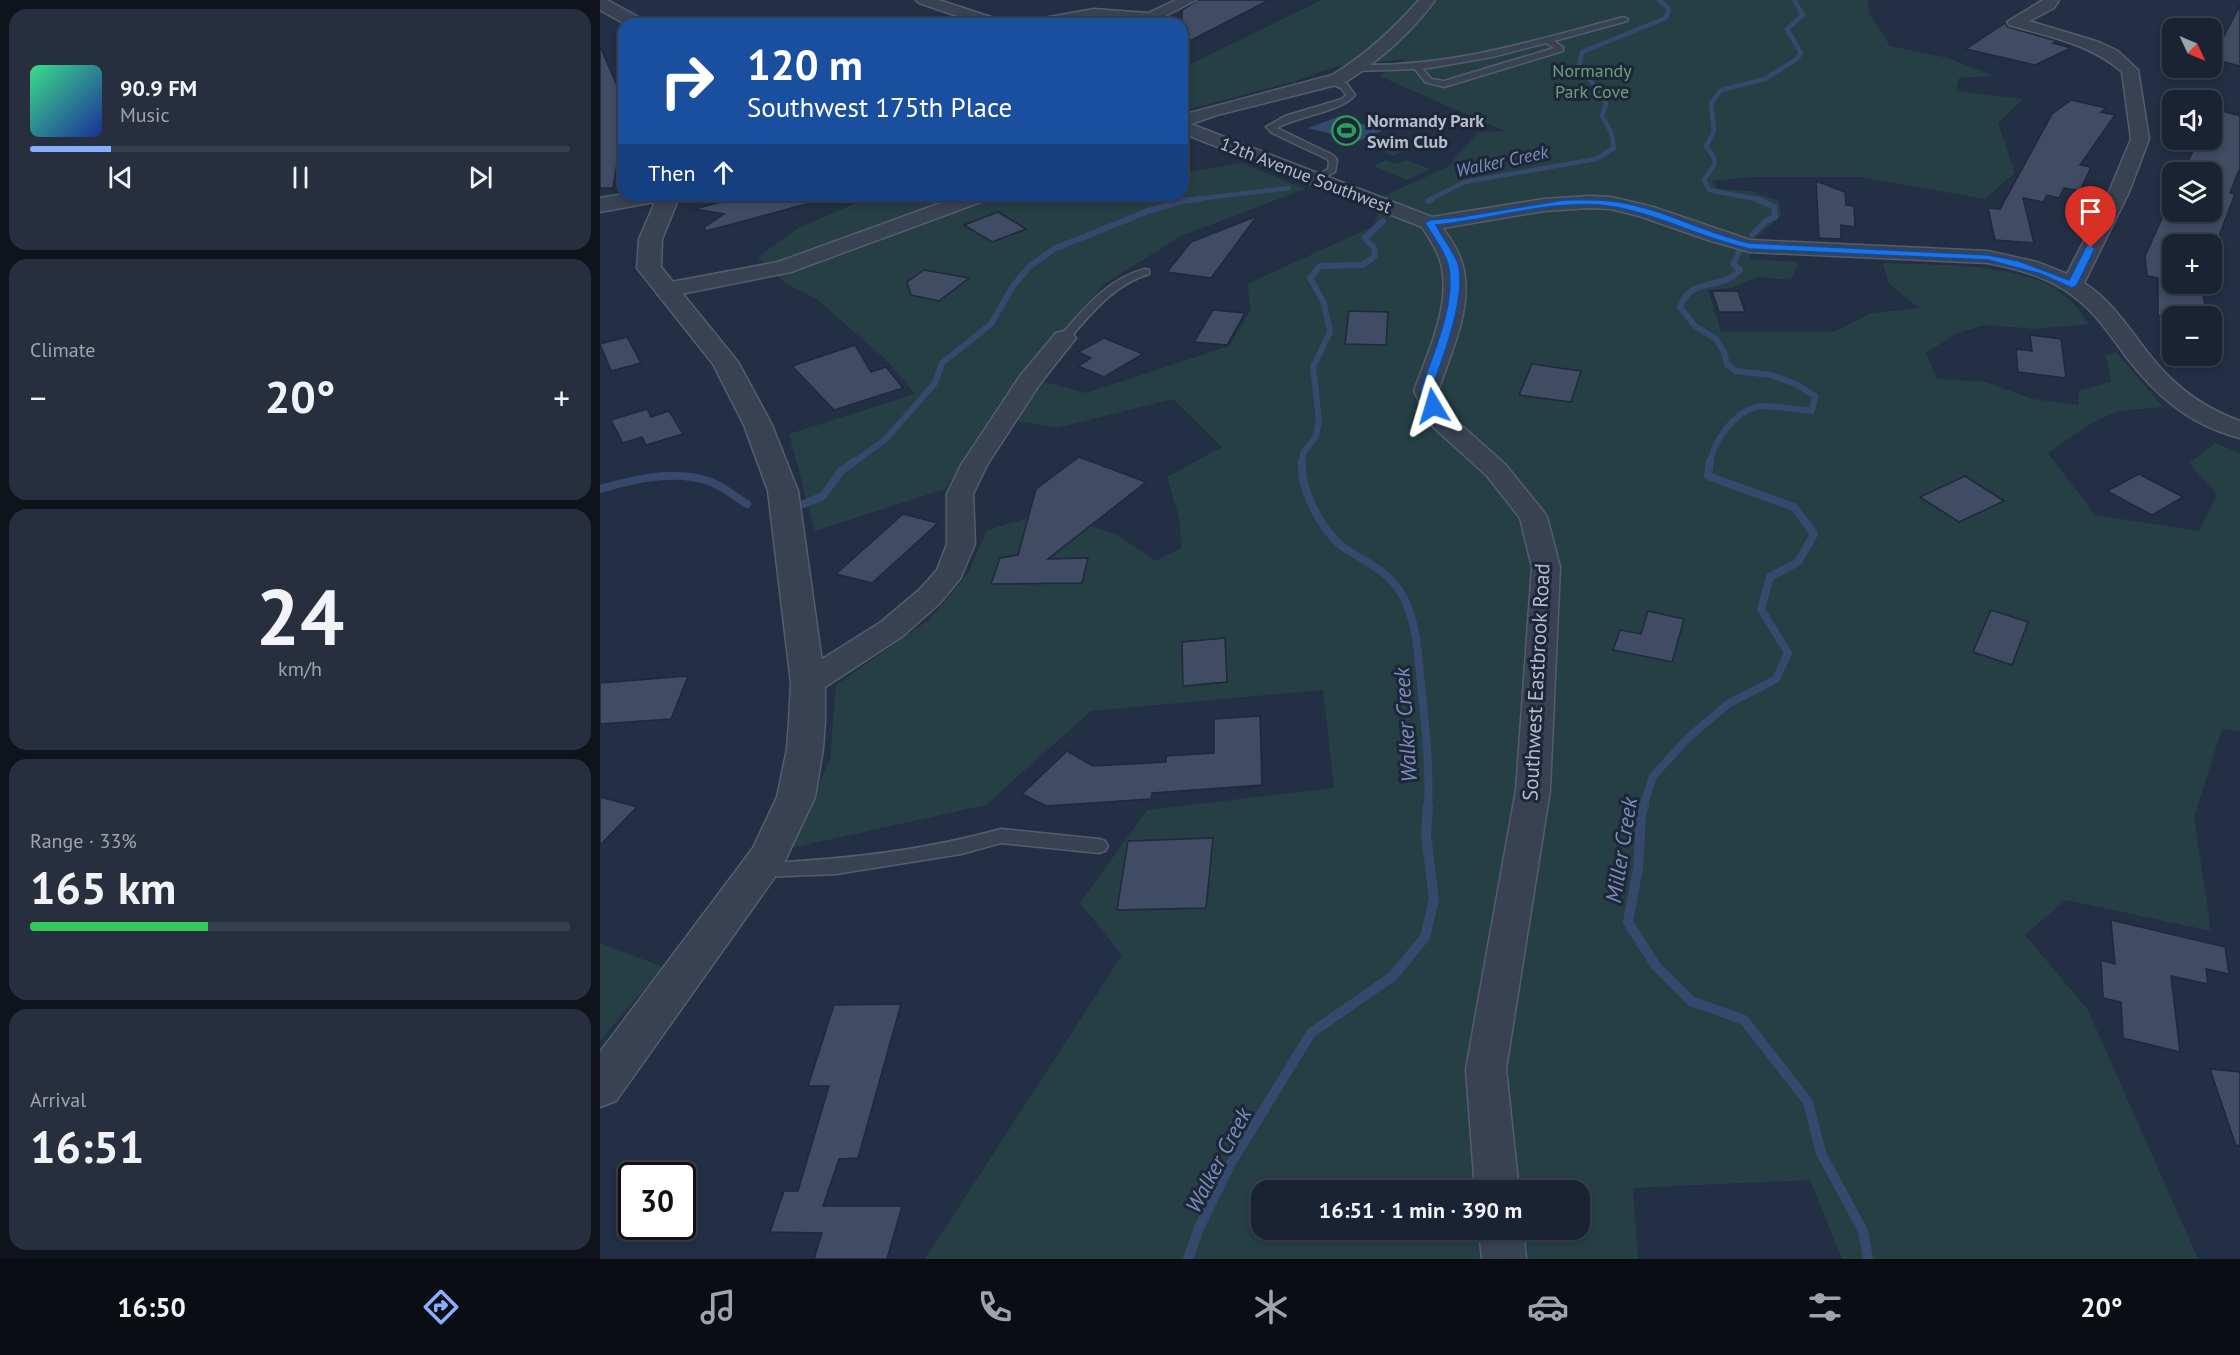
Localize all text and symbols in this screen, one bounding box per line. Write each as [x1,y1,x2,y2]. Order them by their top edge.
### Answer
north arrow [2162,18,2222,78]
map controls [2162,18,2222,366]
text: 120 m [747,37,863,92]
icon: right [648,42,726,120]
park label: Normandy Park Cove [1552,59,1632,103]
text: 90.9 FM [120,74,197,102]
text: Southwest 175th Place [747,90,1012,124]
button: sound [2162,90,2222,150]
text: Music [120,102,169,128]
place label: Normandy Park Swim Club [1367,109,1484,153]
sports icon: Normandy Park Swim Club [1330,114,1362,146]
street label: 12th Avenue Southwest [1217,132,1395,218]
water label: Walker Creek [1454,140,1551,182]
icon: ahead [707,156,740,189]
text: Then [648,159,695,187]
icon: previous [104,161,137,194]
icon: pause [284,161,317,194]
icon: next [464,161,497,194]
button: layers [2162,162,2222,222]
pin [2065,186,2116,248]
icon: arrive [2074,195,2107,228]
button: + [2162,234,2222,294]
button: − [2162,306,2222,366]
text: Climate [30,337,96,363]
text: 20° [265,367,335,425]
position arrow [1401,374,1465,438]
text: − [30,376,47,419]
text: + [553,376,570,419]
street label: Southwest Eastbrook Road [1516,563,1556,801]
text: 24 [256,566,344,667]
text: km/h [278,656,322,682]
water label: Walker Creek [1387,666,1423,783]
water label: Miller Creek [1599,794,1643,905]
text: Range · 33% [30,828,137,854]
text: 165 km [30,858,176,916]
text: Arrival [30,1087,86,1113]
water label: Walker Creek [1179,1102,1258,1217]
text: 16:51 [30,1117,144,1175]
speed limit sign: 30 [618,1162,696,1240]
text: 16:51 · 1 min · 390 m [1319,1196,1522,1224]
icon: directions [420,1286,462,1328]
icon: music [697,1286,739,1328]
icon: phone [974,1286,1016,1328]
icon: climate [1250,1286,1292,1328]
icon: car [1527,1286,1569,1328]
icon: filters [1804,1286,1846,1328]
text: 16:50 [117,1290,186,1324]
text: 20° [2080,1290,2123,1324]

